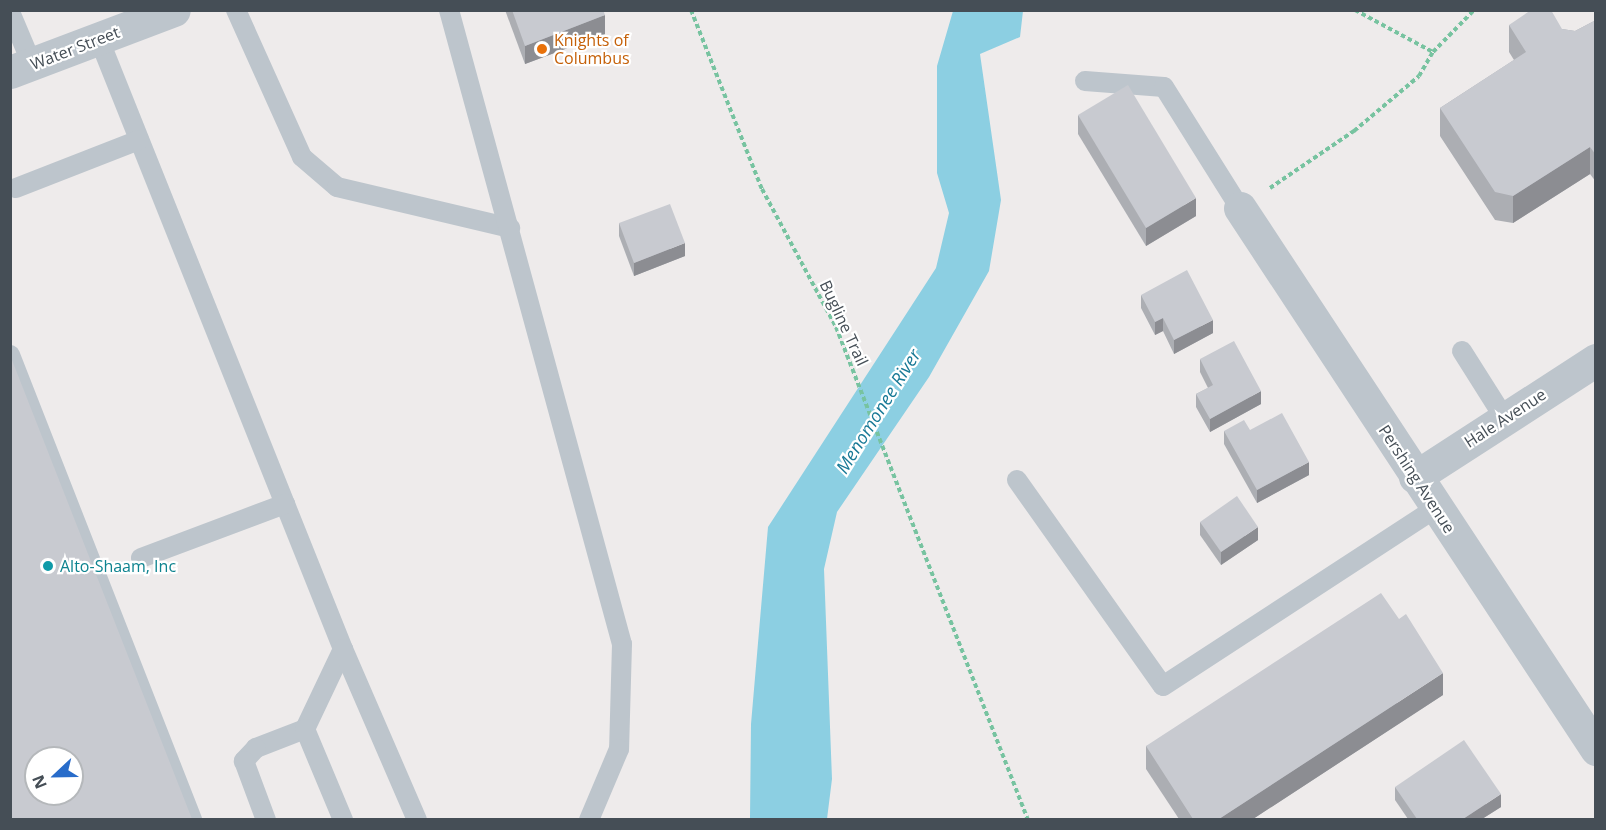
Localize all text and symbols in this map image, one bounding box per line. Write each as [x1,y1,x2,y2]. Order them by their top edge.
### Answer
street label: Water Street [28,22,122,74]
place label: Knights of Columbus [554,30,630,68]
marker: Knights of Columbus [535,42,549,56]
street label: Bugline Trail [816,277,872,369]
water label: Menomonee River [831,345,925,477]
street label: Hale Avenue [1461,384,1549,452]
street label: Pershing Avenue [1375,421,1459,537]
place label: Alto-Shaam, Inc [60,556,176,576]
marker: Alto-Shaam, Inc [41,559,55,573]
north arrow [24,746,84,806]
text: N [27,772,52,792]

